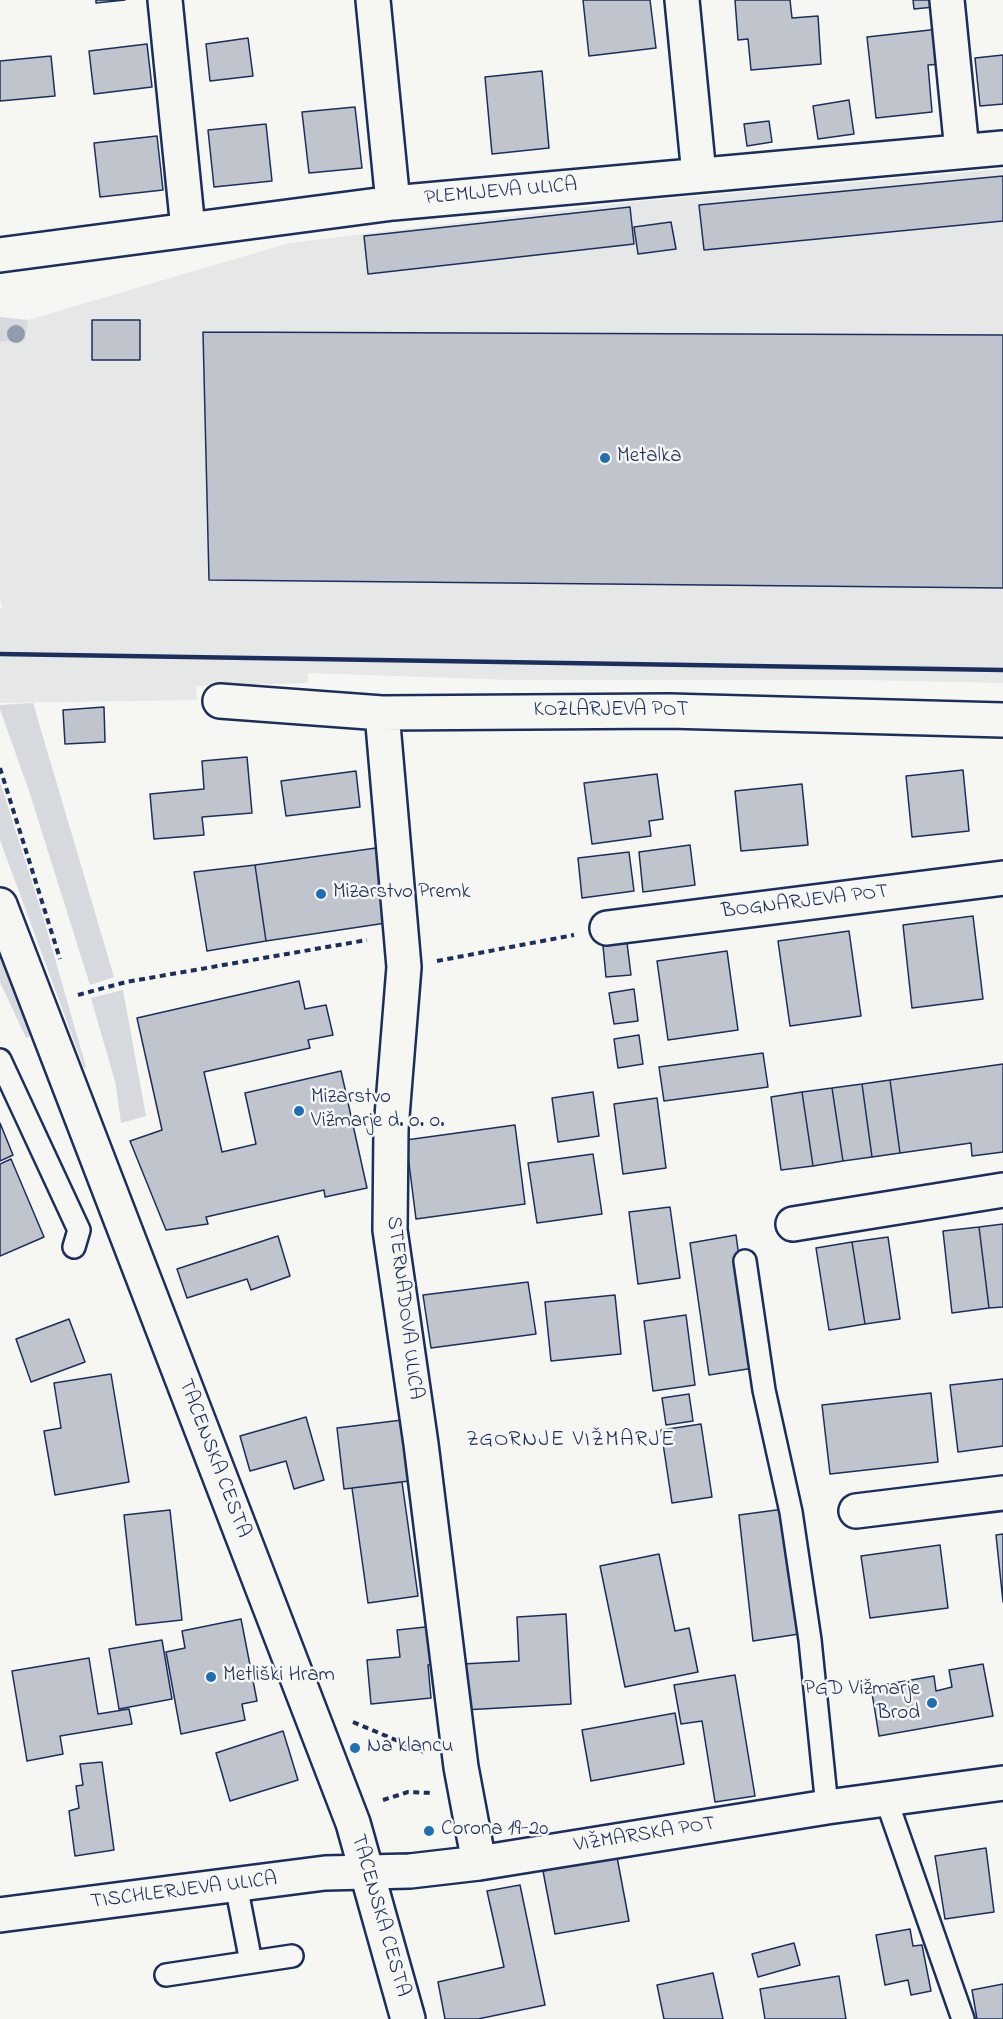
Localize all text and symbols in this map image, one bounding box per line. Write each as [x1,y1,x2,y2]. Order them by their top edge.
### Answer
street label: PLEMLJEVA ULICA [424,174,578,212]
place label: Metalka [617,445,682,471]
marker: Metalka [598,451,612,465]
street label: KOZLARJEVA POT [534,699,688,725]
street label: BOGNARJEVA POT [720,880,890,926]
place label: Mizarstvo Premk [333,881,471,907]
marker: Mizarstvo Premk [314,887,328,901]
place label: Mizarstvo Vižmarje d. o. o. [311,1086,444,1136]
marker: Mizarstvo Vižmarje d. o. o. [292,1104,306,1118]
street label: STERNADOVA ULICA [379,1215,427,1401]
street label: TACENSKA CESTA [171,1376,255,1542]
district label: ZGORNJE VIŽMARJE [466,1428,676,1454]
place label: Metliški Hram [223,1664,335,1690]
marker: Metliški Hram [204,1670,218,1684]
place label: PGD Vižmarje Brod [804,1678,920,1728]
marker: PGD Vižmarje Brod [925,1696,939,1710]
place label: Na klancu [367,1735,453,1761]
marker: Na klancu [348,1741,362,1755]
street label: VIŽMARSKA POT [573,1812,717,1860]
place label: Corona 19-20 [441,1818,548,1844]
marker: Corona 19-20 [422,1824,436,1838]
street label: TACENSKA CESTA [344,1832,414,2000]
street label: TISCHLERJEVA ULICA [89,1868,279,1916]

